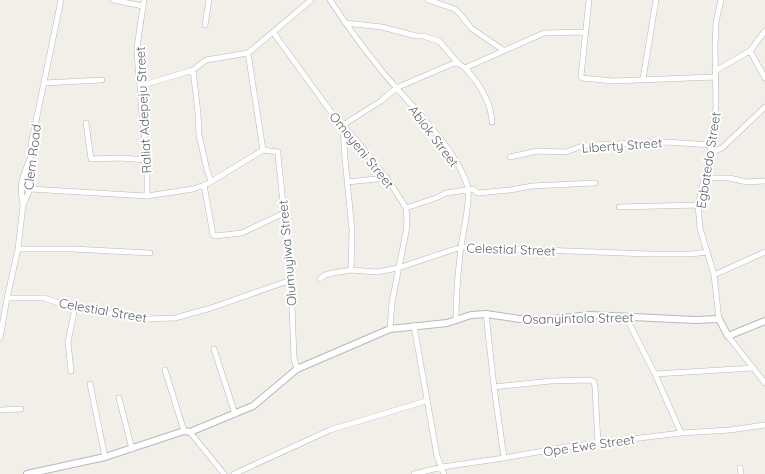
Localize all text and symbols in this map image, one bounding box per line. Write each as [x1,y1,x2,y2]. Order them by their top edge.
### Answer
street label: Raliat Adepeju Street [132,46,154,174]
street label: Abiok Street [406,102,462,170]
street label: Omoyeni Street [326,109,398,191]
street label: Egbatedo Street [692,111,724,209]
street label: Clem Road [20,123,44,191]
street label: Liberty Street [581,134,663,156]
street label: Olumuyiwa Street [274,199,300,307]
street label: Celestial Street [466,239,556,259]
street label: Celestial Street [58,294,148,326]
street label: Osanyintola Street [522,309,634,327]
street label: Ope Ewe Street [542,431,636,459]

